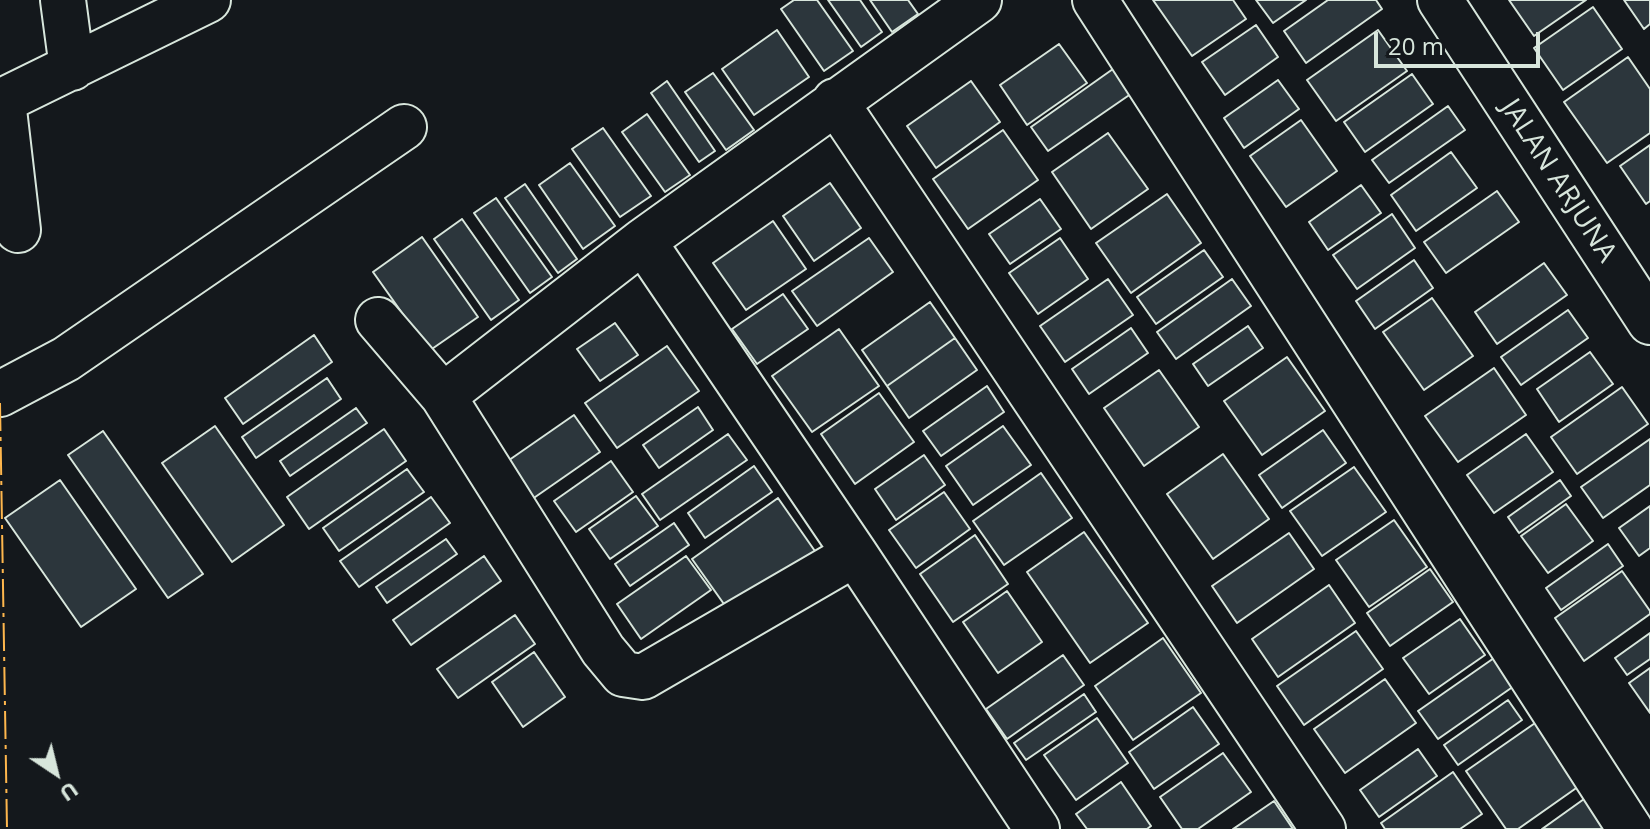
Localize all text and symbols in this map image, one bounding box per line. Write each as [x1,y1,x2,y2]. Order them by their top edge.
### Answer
scale bar [1378,16,1544,66]
text: 20 m [1388,29,1444,62]
street label: JALAN ARJUNA [1493,93,1623,269]
north arrow [16,733,96,813]
text: U [54,776,85,810]

